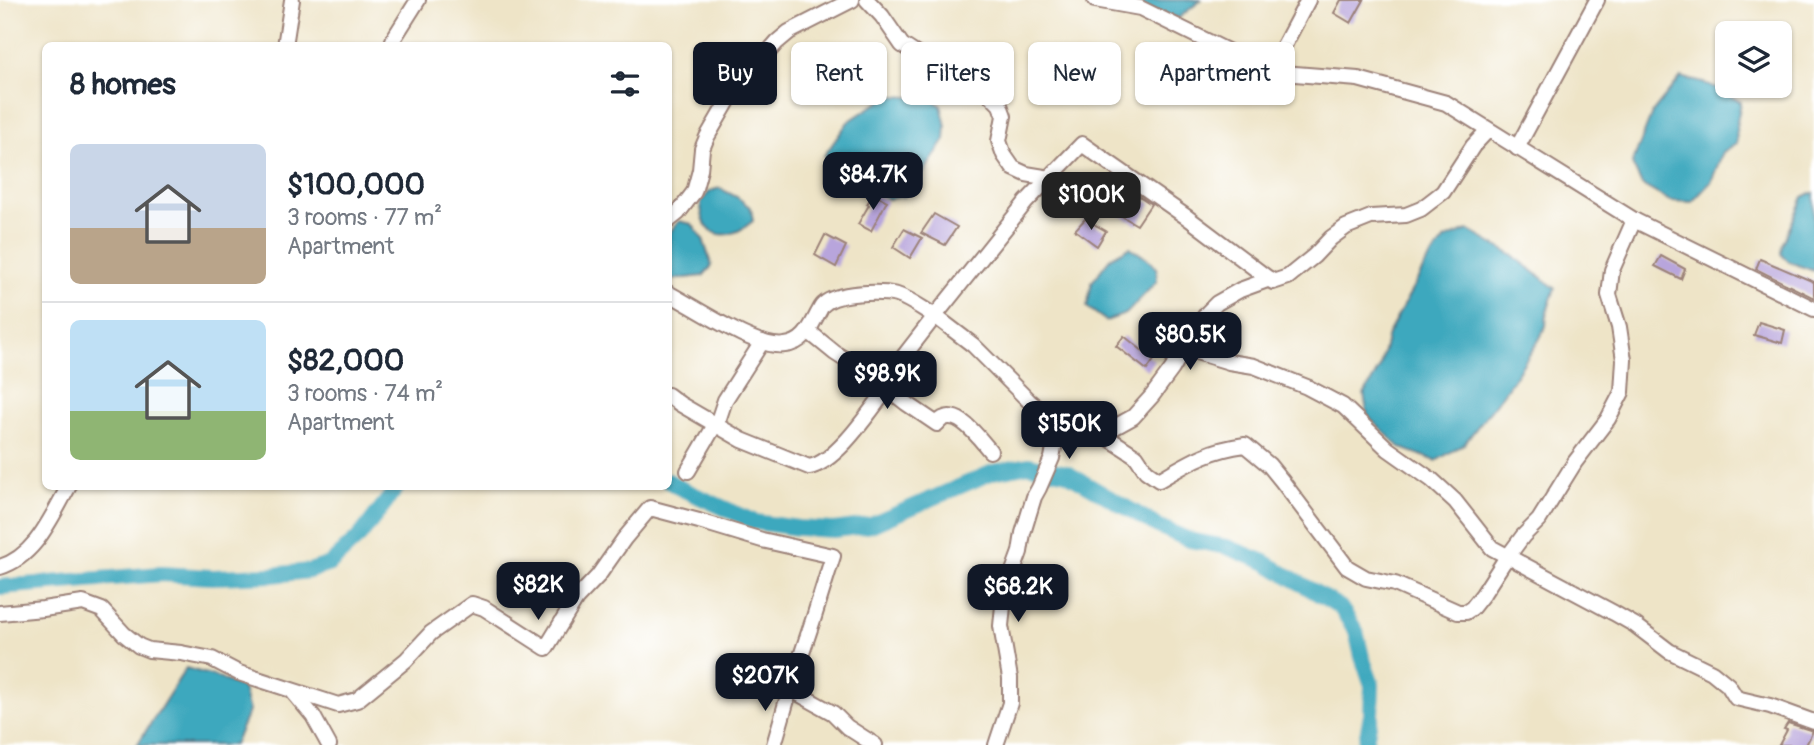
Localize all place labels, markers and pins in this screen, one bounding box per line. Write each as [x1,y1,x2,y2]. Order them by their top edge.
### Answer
pin: $84.7K [816,152,930,212]
pin: $100K [1042,173,1140,232]
pin: $80.5K [1133,312,1247,372]
pin: $98.9K [830,352,944,411]
pin: $150K [1020,402,1118,461]
pin: $82K [497,562,579,622]
pin: $68.2K [961,564,1075,624]
pin: $207K [716,654,814,713]

